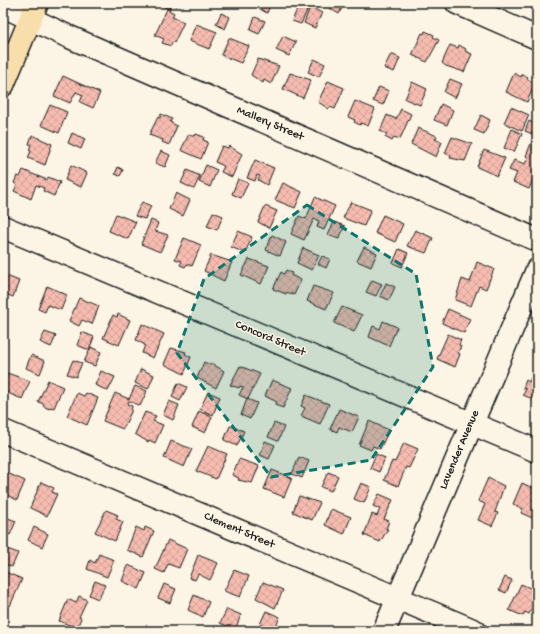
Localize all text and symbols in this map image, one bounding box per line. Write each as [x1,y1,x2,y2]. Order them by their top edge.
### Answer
street label: Mallery Street [234,104,307,145]
street label: Concord Street [233,318,308,360]
street label: Lavender Avenue [437,408,483,492]
street label: Clement Street [202,510,277,553]

